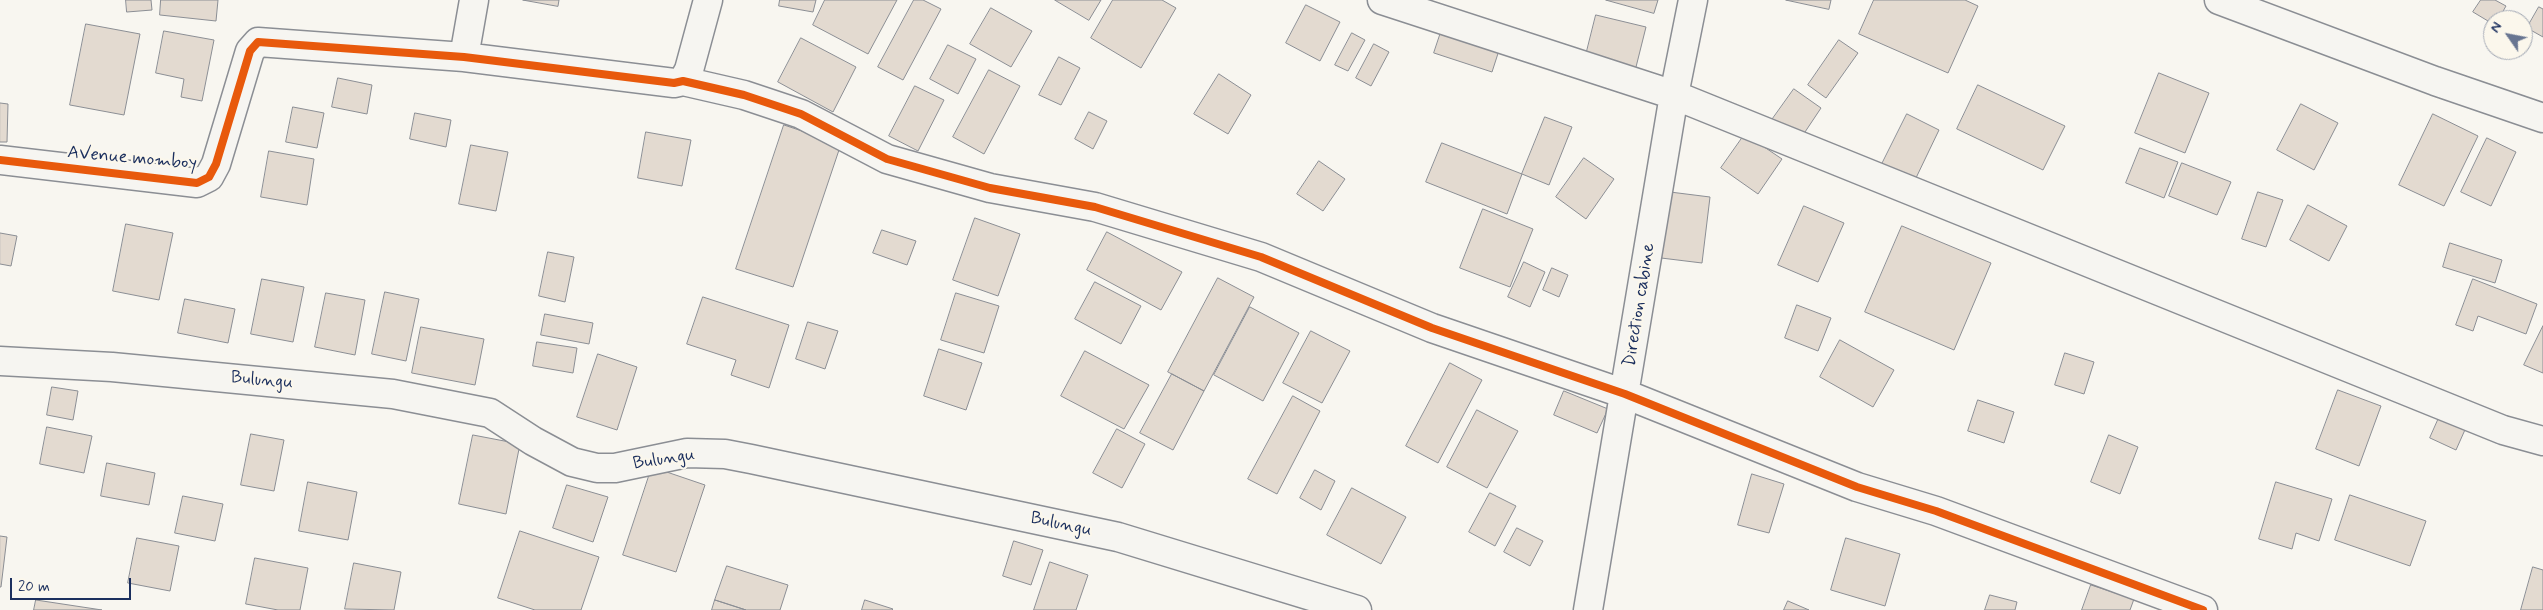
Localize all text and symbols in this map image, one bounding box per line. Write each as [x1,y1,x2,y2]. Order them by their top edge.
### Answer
north arrow [2483,10,2533,60]
text: N [2486,19,2506,36]
street label: AVenue momboy [66,143,198,175]
street label: Direction cabine [1620,242,1660,368]
street label: Bulungu [230,368,294,394]
street label: Bulungu [632,444,696,476]
street label: Bulungu [1028,508,1094,542]
scale bar [12,568,134,600]
text: 20 m [18,577,50,597]

